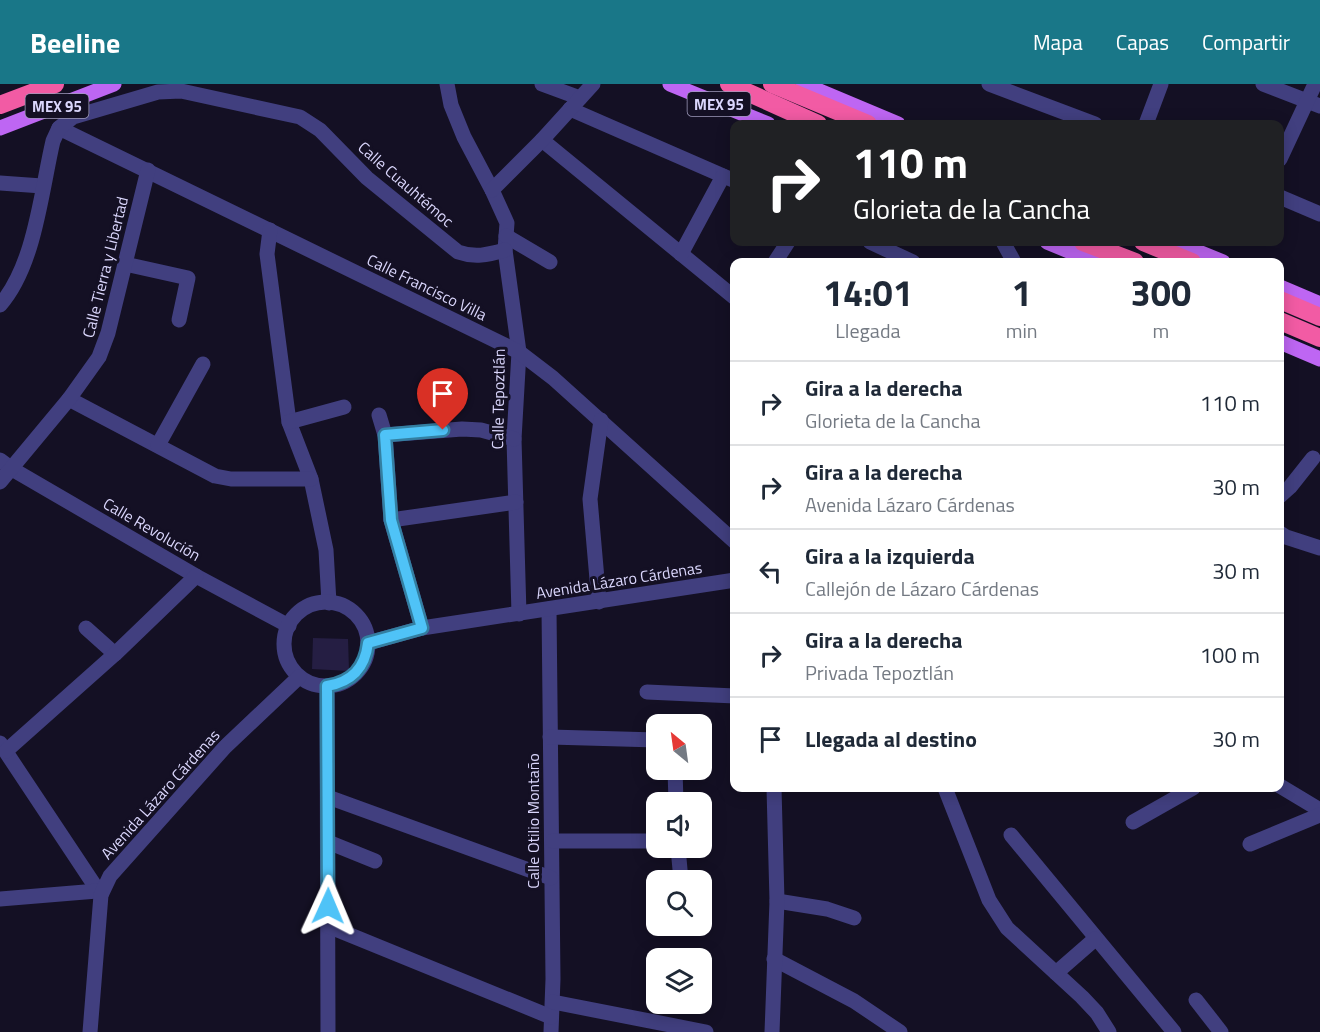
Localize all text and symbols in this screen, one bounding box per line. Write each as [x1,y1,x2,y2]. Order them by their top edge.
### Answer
text: Beeline [30,21,120,64]
text: Mapa [1033,26,1083,58]
text: Capas [1116,26,1169,58]
text: Compartir [1202,26,1290,58]
road number: MEX 95 [688,92,750,116]
road number: MEX 95 [26,94,88,118]
text: 110 m [853,130,968,194]
street label: Calle Cuauhtémoc [353,135,459,233]
icon: right [754,144,832,222]
text: Glorieta de la Cancha [853,188,1090,229]
street label: Calle Tierra y Libertad [76,194,134,340]
street label: Calle Francisco Villa [363,248,491,326]
text: 14:01 [823,265,913,320]
text: 1 [1012,265,1032,320]
text: 300 [1131,265,1191,320]
text: Llegada [835,315,900,346]
text: min [1006,315,1038,346]
text: m [1152,315,1169,346]
street label: Calle Tepoztlán [485,348,511,450]
pin [417,368,468,430]
text: Gira a la derecha [805,371,962,405]
icon: arrive [426,377,459,410]
text: 110 m [1200,386,1260,420]
icon: right [754,387,787,420]
text: Glorieta de la Cancha [805,405,981,436]
text: Gira a la derecha [805,455,962,489]
text: 30 m [1212,470,1260,504]
icon: right [754,471,787,504]
text: Avenida Lázaro Cárdenas [805,489,1015,520]
street label: Calle Revolución [99,491,205,567]
text: Gira a la izquierda [805,539,975,573]
text: 30 m [1212,554,1260,588]
street label: Avenida Lázaro Cárdenas [534,555,704,605]
icon: left [754,555,787,588]
text: Callejón de Lázaro Cárdenas [805,573,1039,604]
text: Gira a la derecha [805,623,962,657]
text: 100 m [1200,638,1260,672]
icon: right [754,639,787,672]
text: Privada Tepoztlán [805,657,954,688]
north arrow [646,714,712,780]
map controls [646,714,712,1014]
text: Llegada al destino [805,722,977,756]
text: 30 m [1212,722,1260,756]
icon: arrive [754,723,787,756]
street label: Avenida Lázaro Cárdenas [95,724,225,864]
street label: Calle Otilio Montaño [521,753,545,889]
button: sound [646,792,712,858]
button: search [646,870,712,936]
position arrow [296,874,360,938]
button: layers [646,948,712,1014]

